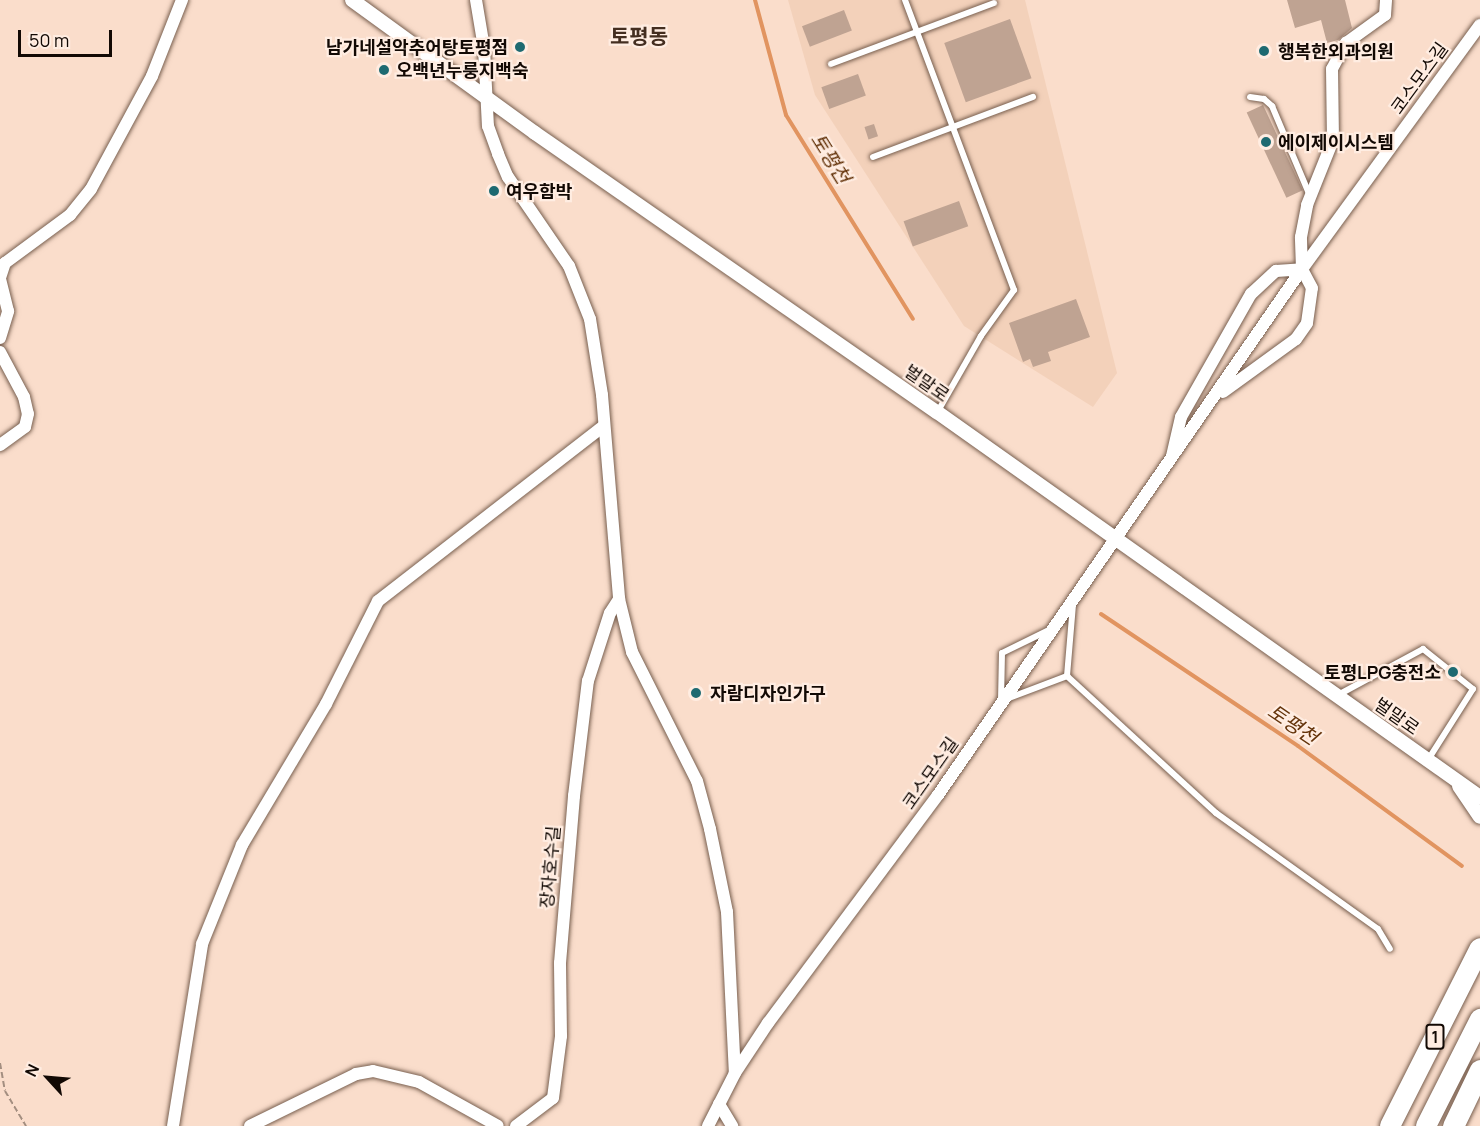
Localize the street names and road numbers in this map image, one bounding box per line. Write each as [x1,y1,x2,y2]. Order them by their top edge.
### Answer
street label: 코스모스길 [1386,38,1452,118]
street label: 벌말로 [900,360,954,406]
street label: 벌말로 [1370,693,1424,739]
street label: 코스모스길 [897,733,963,813]
street label: 장자호수길 [536,825,564,909]
road number: 1 [1424,1024,1446,1050]

